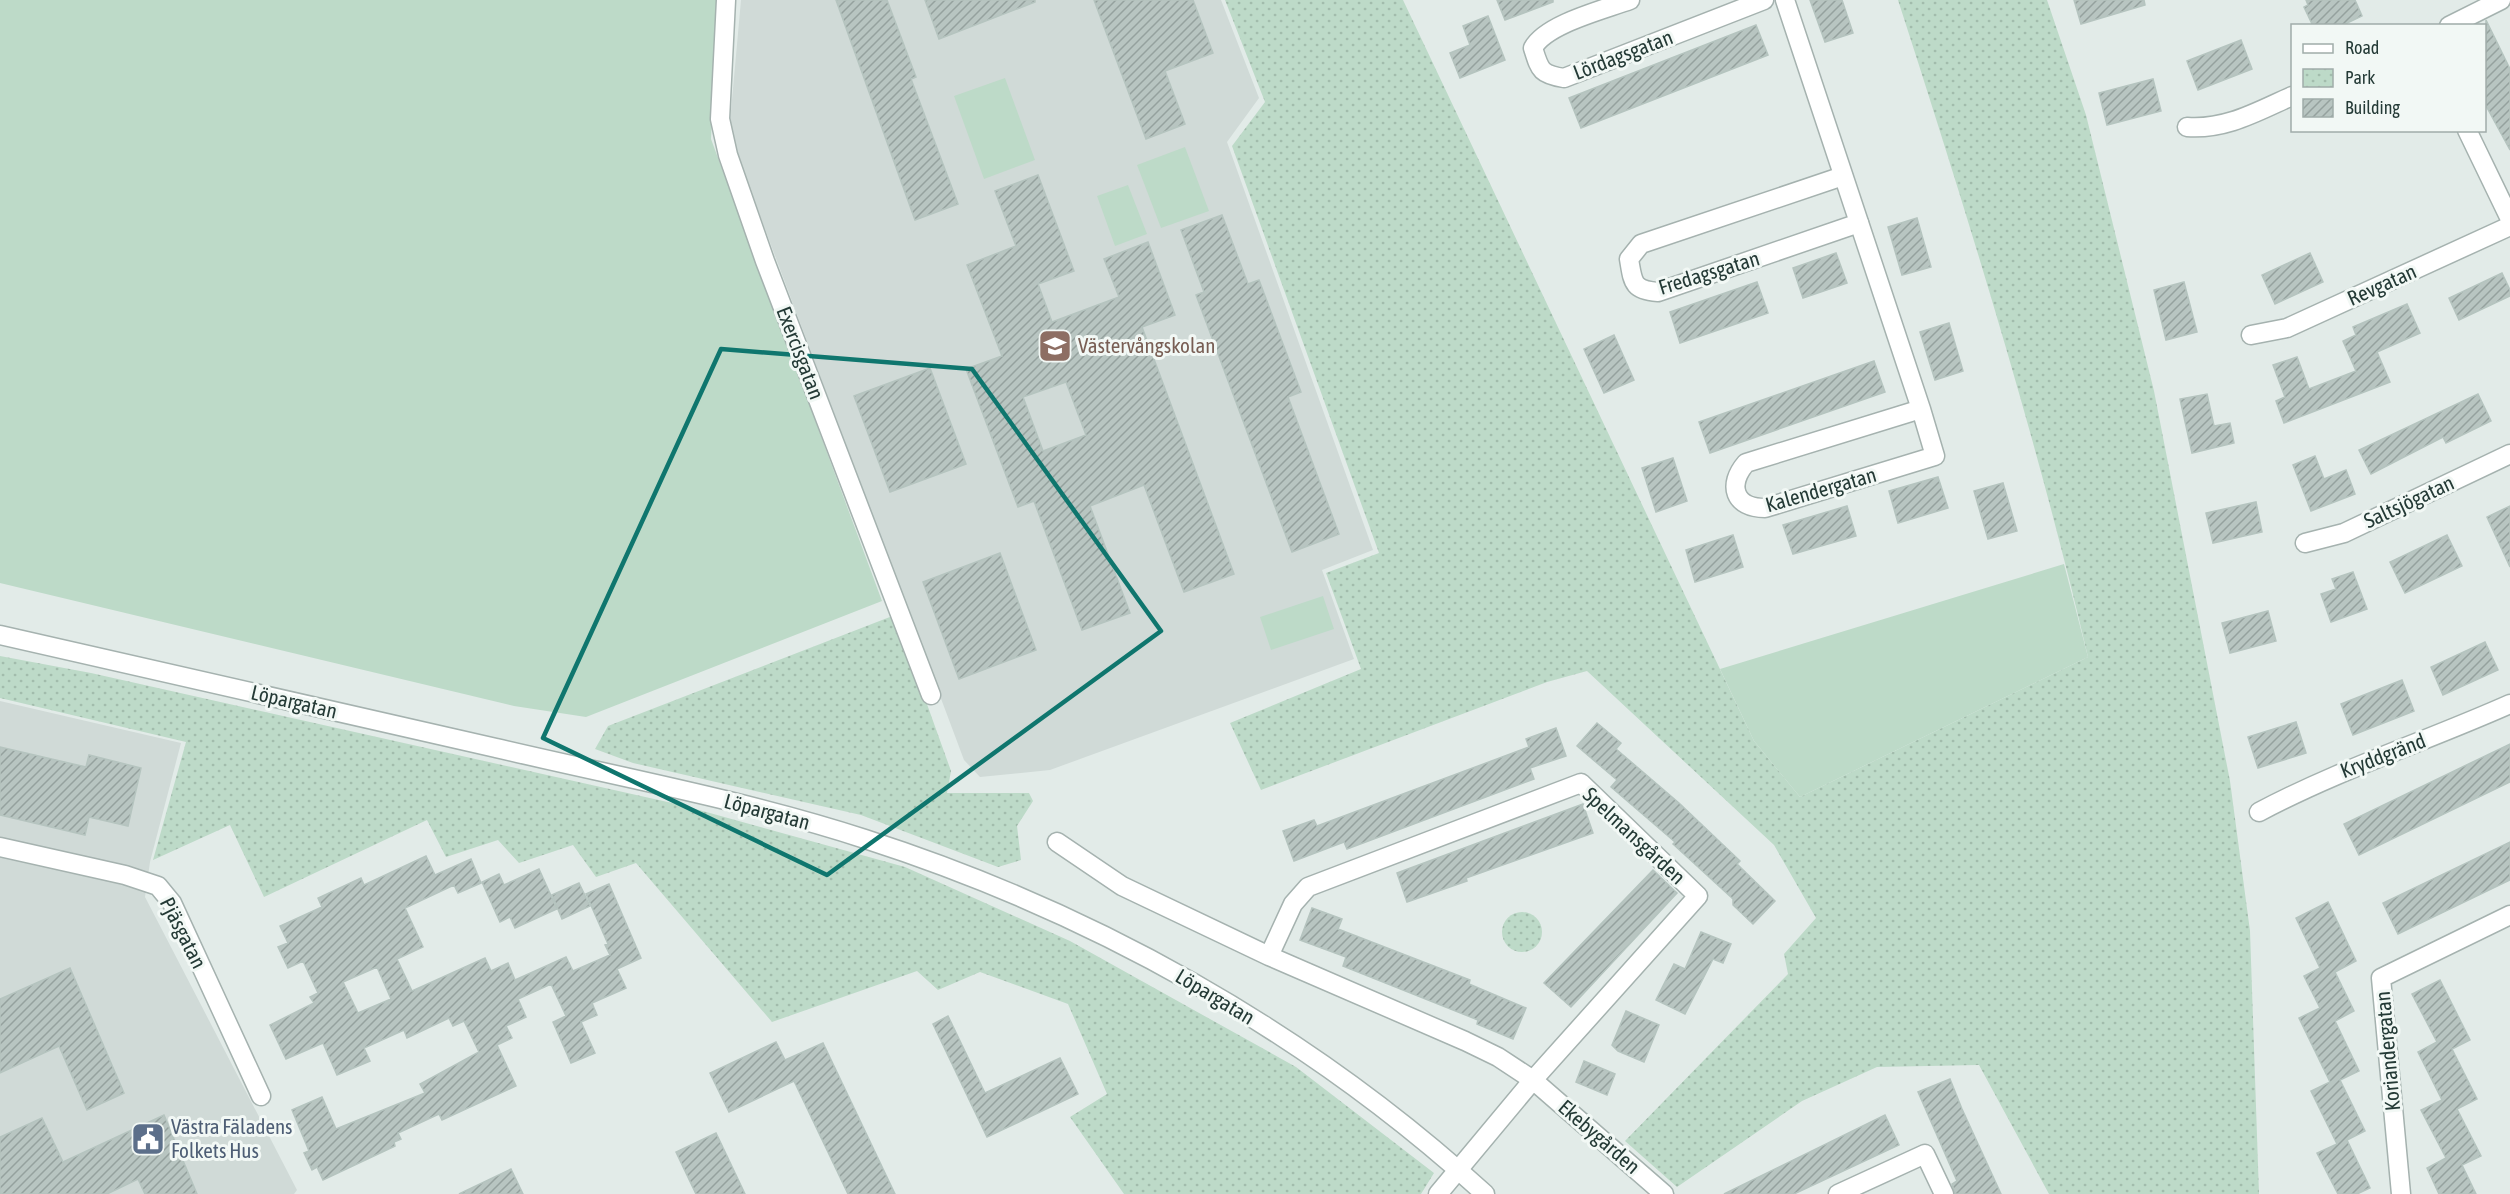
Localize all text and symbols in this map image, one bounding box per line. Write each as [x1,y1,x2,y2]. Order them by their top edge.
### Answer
street label: Lördagsgatan [1569,24,1676,84]
legend [2291,24,2486,132]
text: Road [2345,37,2379,58]
text: Park [2345,67,2375,88]
text: Building [2345,97,2400,118]
street label: Fredagsgatan [1655,245,1762,299]
street label: Revgatan [2343,258,2420,310]
street label: Exercisgatan [772,303,830,402]
school or university icon: Västervångskolan [1037,328,1073,364]
place label: Västervångskolan [1078,333,1215,357]
street label: Kalendergatan [1763,462,1879,516]
street label: Saltsjögatan [2360,470,2457,532]
street label: Löpargatan [249,679,340,723]
street label: Kryddgränd [2337,728,2429,782]
street label: Spelmansgården [1579,782,1691,889]
street label: Löpargatan [722,788,813,834]
street label: Pjäsgatan [156,893,212,972]
street label: Löpargatan [1172,963,1259,1029]
street label: Koriandergatan [2370,990,2404,1112]
street label: Ekebygården [1554,1094,1645,1178]
place label: Västra Fäladens Folkets Hus [171,1114,293,1162]
public building icon: Västra Fäladens Folkets Hus [130,1121,166,1157]

